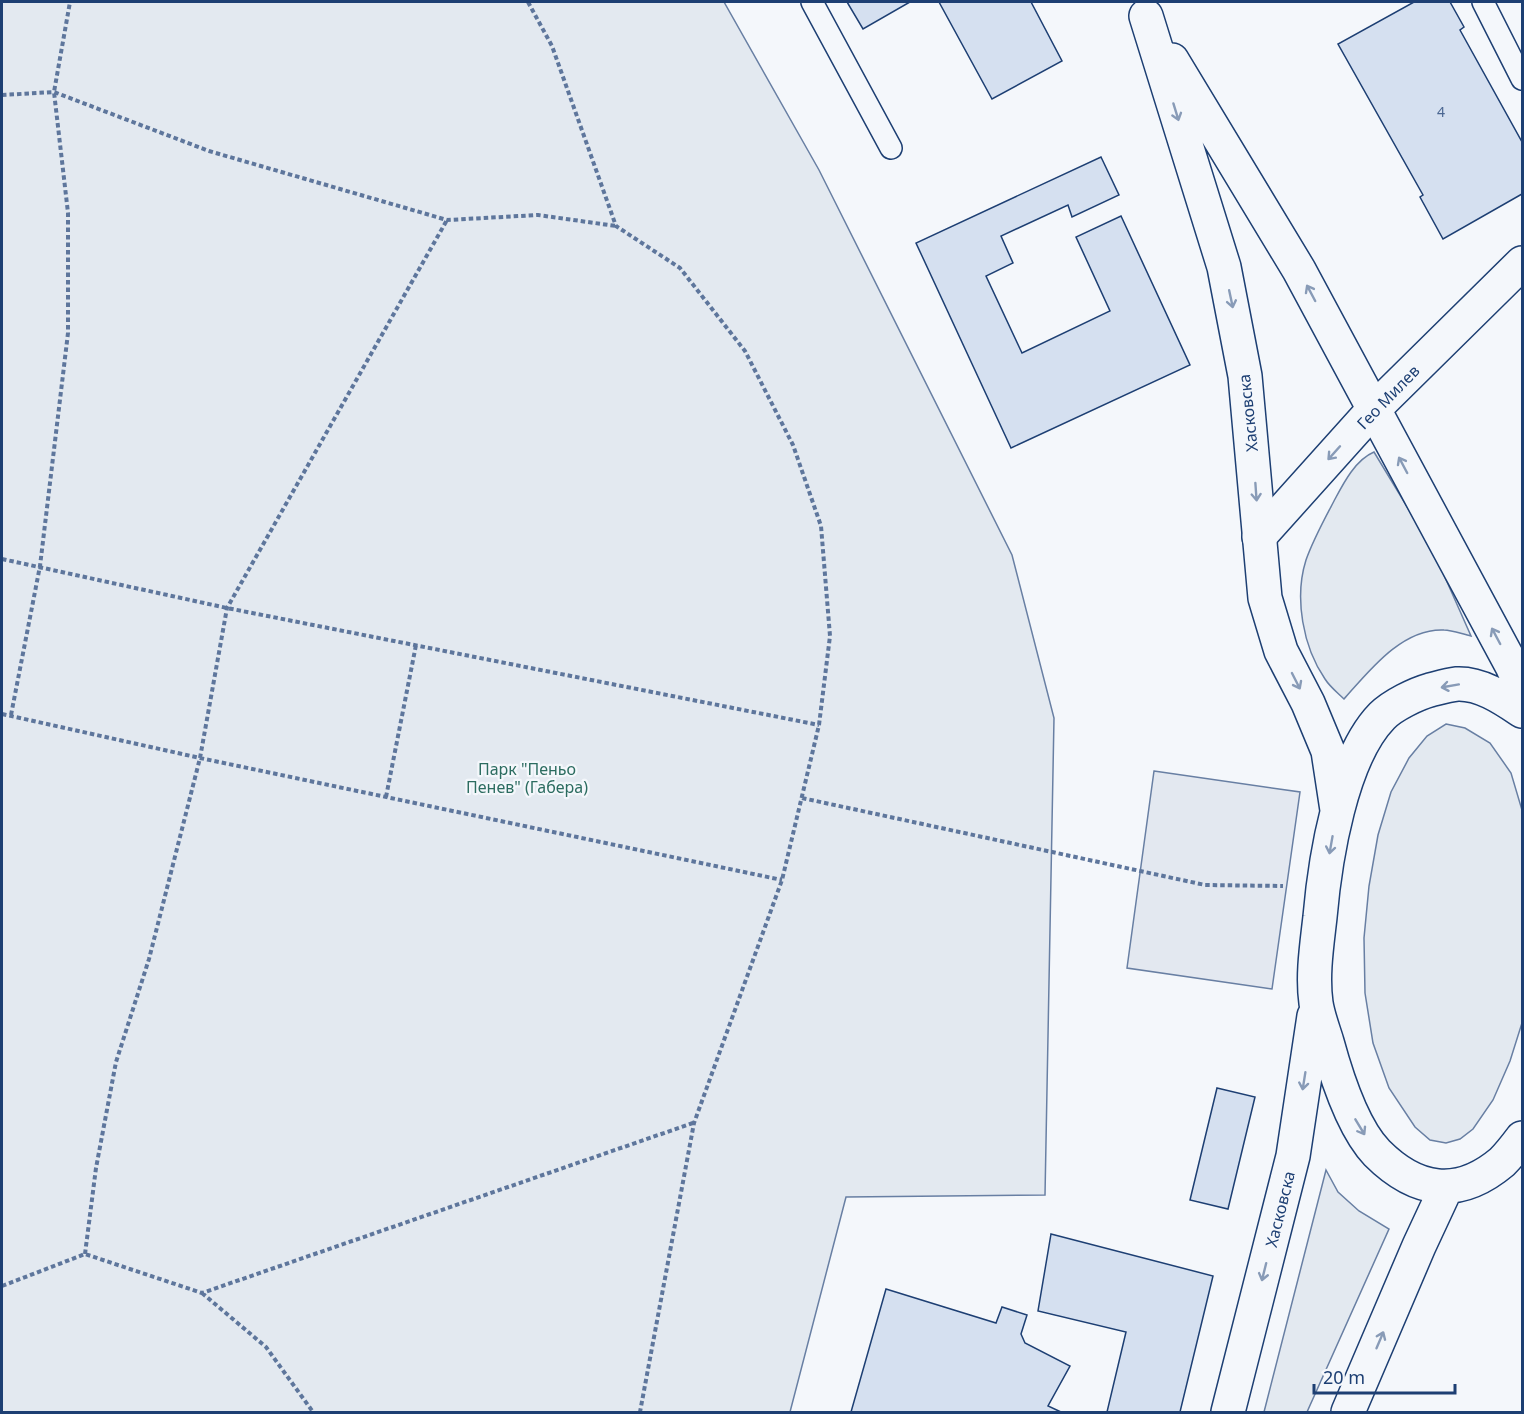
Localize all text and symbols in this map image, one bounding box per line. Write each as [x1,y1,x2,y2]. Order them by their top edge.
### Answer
one-way arrow [1171,102,1182,121]
house number: 4 [1437,102,1445,121]
one-way arrow [1305,285,1317,302]
one-way arrow [1226,289,1237,308]
street label: Гео Милев [1352,360,1424,434]
street label: Хасковска [1233,373,1263,453]
one-way arrow [1327,445,1341,460]
one-way arrow [1397,457,1409,474]
one-way arrow [1250,482,1261,502]
one-way arrow [1490,628,1502,645]
one-way arrow [1291,671,1303,689]
one-way arrow [1441,681,1460,692]
park label: Парк "Пеньо Пенев" (Габера) [466,758,588,798]
one-way arrow [1325,835,1336,854]
one-way arrow [1299,1071,1310,1091]
one-way arrow [1355,1118,1367,1135]
street label: Хасковска [1260,1169,1300,1249]
one-way arrow [1257,1262,1269,1281]
one-way arrow [1375,1331,1386,1349]
scale bar [1314,1357,1455,1395]
text: 20 m [1323,1365,1365,1389]

